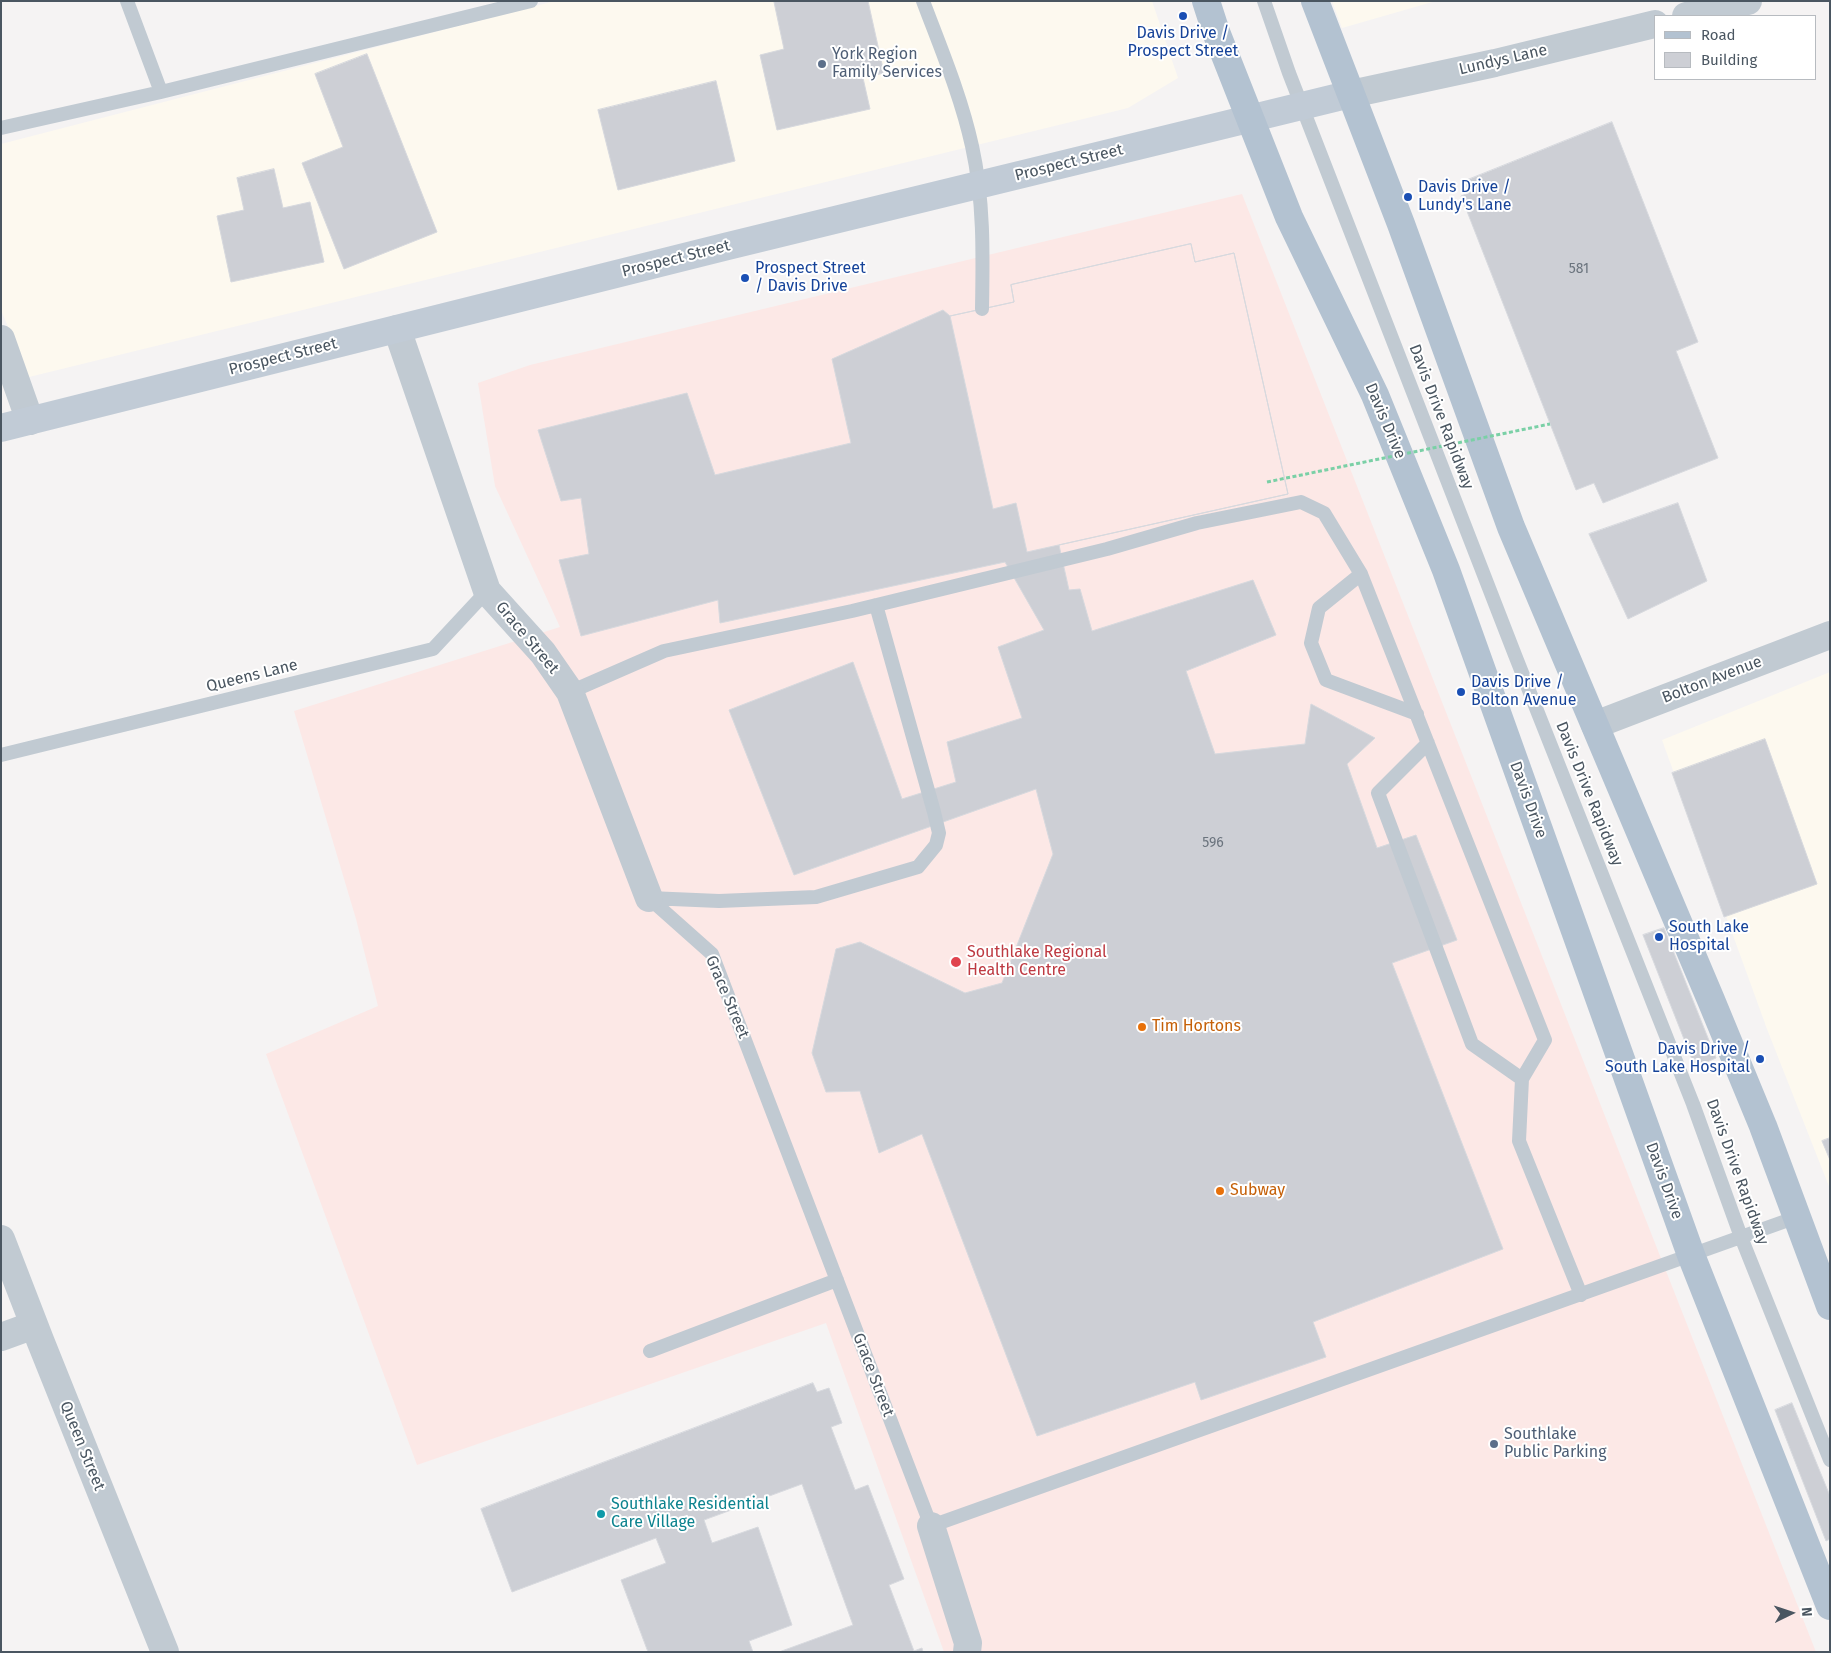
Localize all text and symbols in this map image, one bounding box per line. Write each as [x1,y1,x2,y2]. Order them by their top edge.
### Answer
marker: Davis Drive / Prospect Street [1177,10,1189,22]
legend [1654,15,1816,80]
place label: Davis Drive / Prospect Street [1128,24,1238,62]
text: Road [1701,26,1736,44]
street label: Lundys Lane [1457,41,1549,79]
place label: York Region Family Services [832,45,942,83]
text: Building [1701,51,1757,69]
marker: York Region Family Services [816,58,828,70]
street label: Prospect Street [1013,140,1125,186]
place label: Davis Drive / Lundy's Lane [1418,178,1512,216]
marker: Davis Drive / Lundy's Lane [1402,191,1414,203]
street label: Prospect Street [620,236,732,282]
place label: Prospect Street / Davis Drive [755,259,866,297]
house number: 581 [1569,261,1589,277]
marker: Prospect Street / Davis Drive [739,272,751,284]
street label: Prospect Street [227,334,339,380]
street label: Davis Drive Rapidway [1404,342,1478,492]
street label: Davis Drive [1360,380,1410,462]
street label: Grace Street [491,598,563,678]
street label: Bolton Avenue [1659,652,1765,708]
street label: Queens Lane [204,655,300,697]
place label: Davis Drive / Bolton Avenue [1471,673,1576,711]
marker: Davis Drive / Bolton Avenue [1455,686,1467,698]
street label: Davis Drive Rapidway [1551,719,1627,869]
street label: Davis Drive [1505,759,1551,841]
house number: 596 [1202,835,1224,851]
place label: South Lake Hospital [1669,918,1749,956]
marker: South Lake Hospital [1653,931,1665,943]
place label: Southlake Regional Health Centre [967,943,1107,981]
street label: Grace Street [701,953,753,1041]
marker: Southlake Regional Health Centre [949,955,963,969]
place label: Tim Hortons [1152,1017,1241,1037]
marker: Tim Hortons [1136,1021,1148,1033]
place label: Davis Drive / South Lake Hospital [1605,1040,1750,1078]
marker: Davis Drive / South Lake Hospital [1754,1053,1766,1065]
street label: Davis Drive Rapidway [1702,1096,1772,1248]
street label: Davis Drive [1641,1140,1687,1222]
place label: Subway [1230,1181,1285,1201]
marker: Subway [1214,1185,1226,1197]
street label: Grace Street [848,1330,898,1420]
street label: Queen Street [55,1398,109,1494]
place label: Southlake Public Parking [1504,1425,1606,1463]
marker: Southlake Public Parking [1488,1438,1500,1450]
place label: Southlake Residential Care Village [611,1495,769,1533]
marker: Southlake Residential Care Village [595,1508,607,1520]
north arrow [1766,1588,1816,1638]
text: N [1798,1607,1815,1617]

